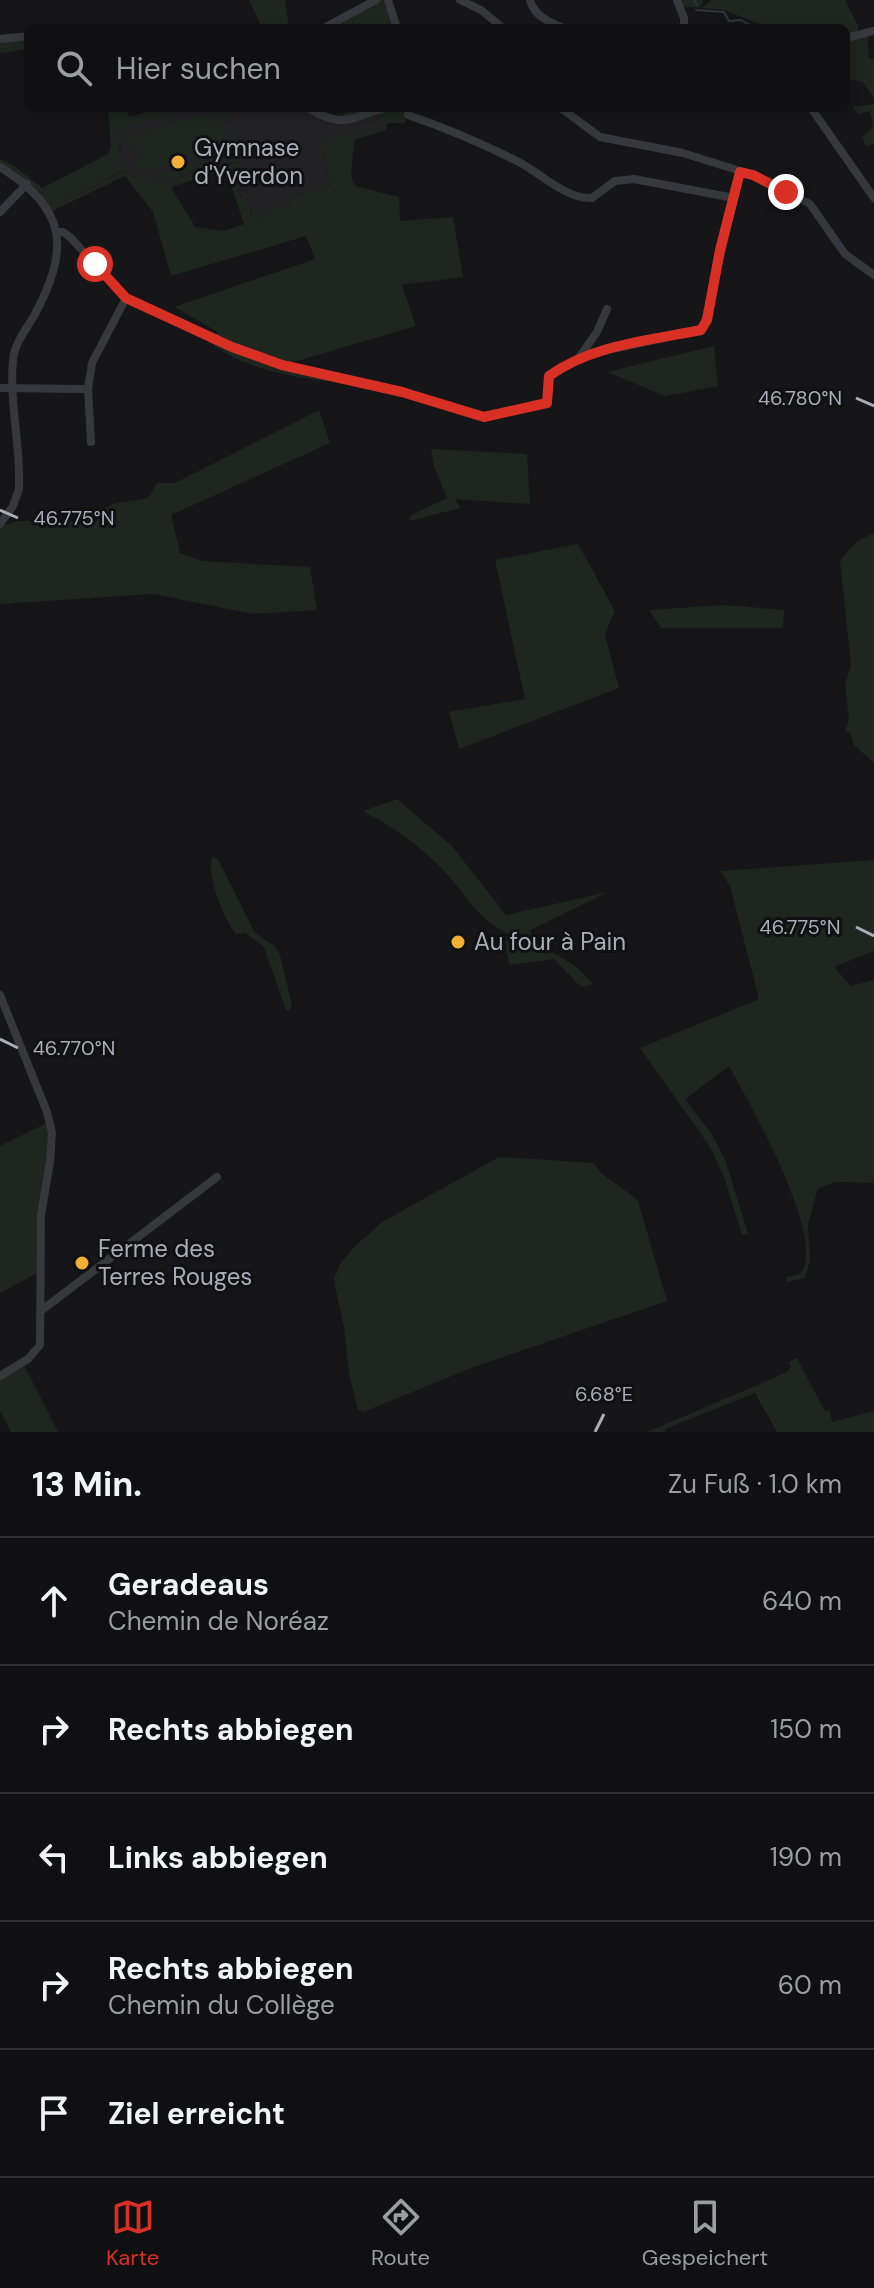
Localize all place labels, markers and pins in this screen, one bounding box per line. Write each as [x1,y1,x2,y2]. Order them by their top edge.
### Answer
place label: Gymnase d'Yverdon [194,132,303,191]
marker: Gymnase d'Yverdon [169,153,187,171]
place label: Au four à Pain [474,926,626,957]
marker: Au four à Pain [449,933,467,951]
place label: Ferme des Terres Rouges [98,1233,252,1292]
marker: Ferme des Terres Rouges [73,1254,91,1272]

